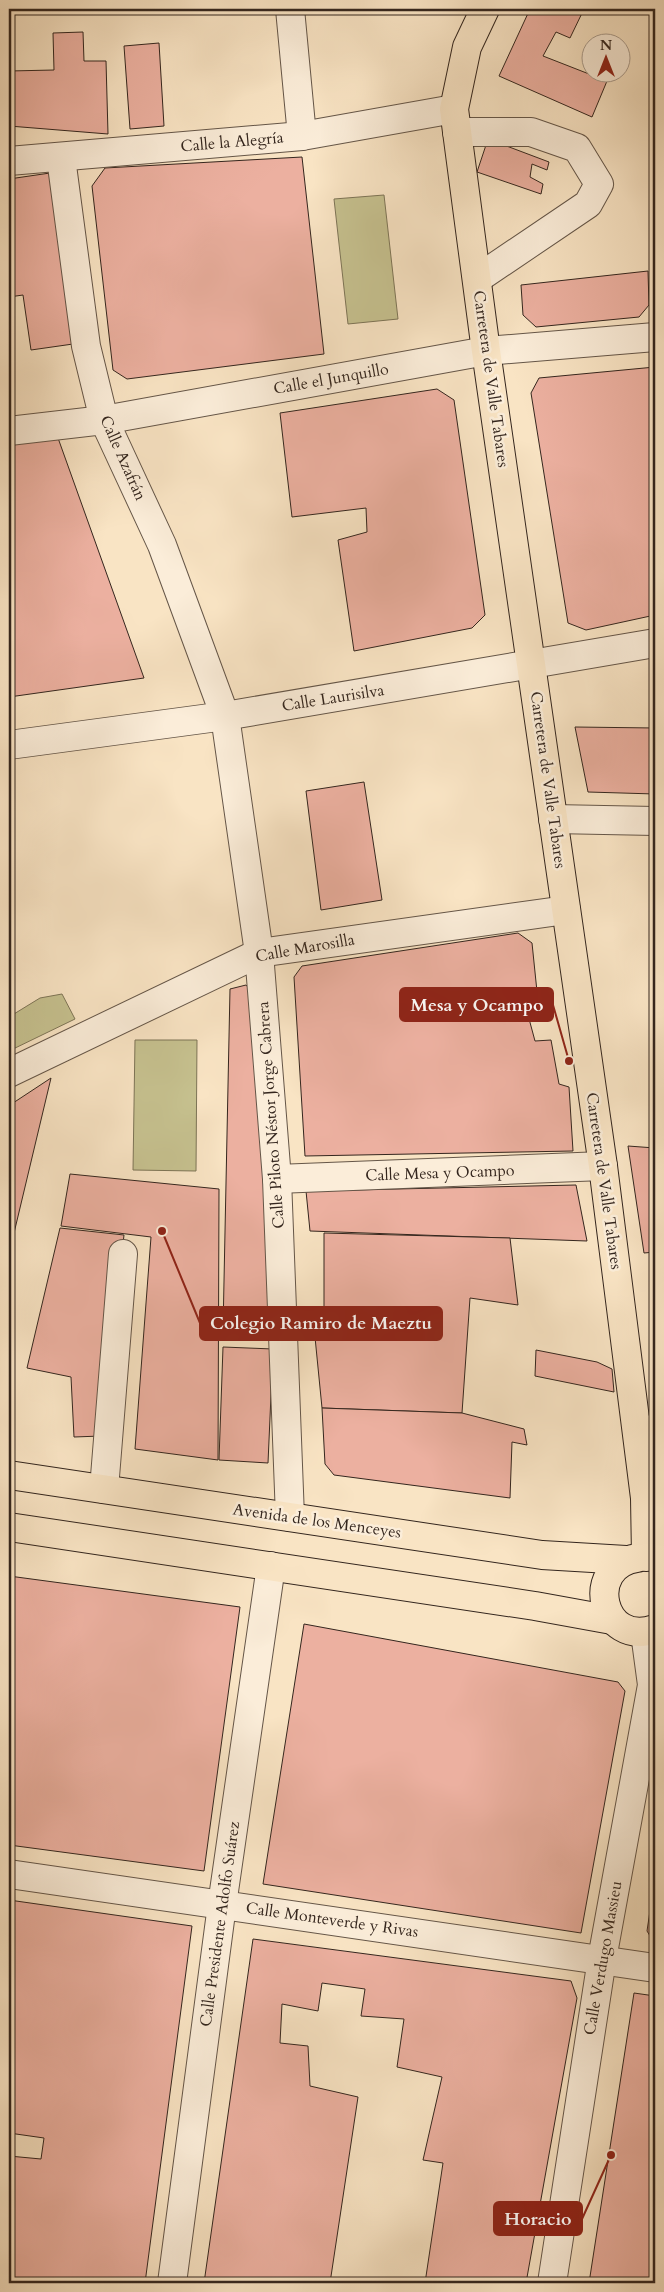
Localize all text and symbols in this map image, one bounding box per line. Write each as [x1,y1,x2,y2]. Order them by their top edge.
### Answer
north arrow [582,32,632,82]
text: N [600,36,612,55]
street label: Calle la Alegría [180,127,284,157]
street label: Carretera de Valle Tabares [468,289,514,469]
street label: Calle el Junquillo [272,358,391,400]
street label: Calle Azafrán [94,412,152,504]
street label: Calle Laurisilva [280,679,386,717]
street label: Carretera de Valle Tabares [525,690,571,870]
street label: Calle Marosilla [254,928,356,968]
callout: Mesa y Ocampo [400,988,553,1021]
text: Mesa y Ocampo [411,993,543,1018]
street label: Calle Piloto Néstor Jorge Cabrera [252,1001,290,1229]
street label: Carretera de Valle Tabares [581,1091,627,1271]
street label: Calle Mesa y Ocampo [365,1159,515,1187]
callout: Colegio Ramiro de Maeztu [200,1307,442,1340]
text: Colegio Ramiro de Maeztu [210,1311,432,1336]
street label: Avenida de los Menceyes [232,1498,402,1544]
street label: Calle Presidente Adolfo Suárez [195,1820,245,2028]
street label: Calle Verdugo Massieu [579,1879,627,2037]
street label: Calle Monteverde y Rivas [244,1897,420,1943]
callout: Horacio [494,2202,582,2235]
text: Horacio [504,2207,572,2232]

